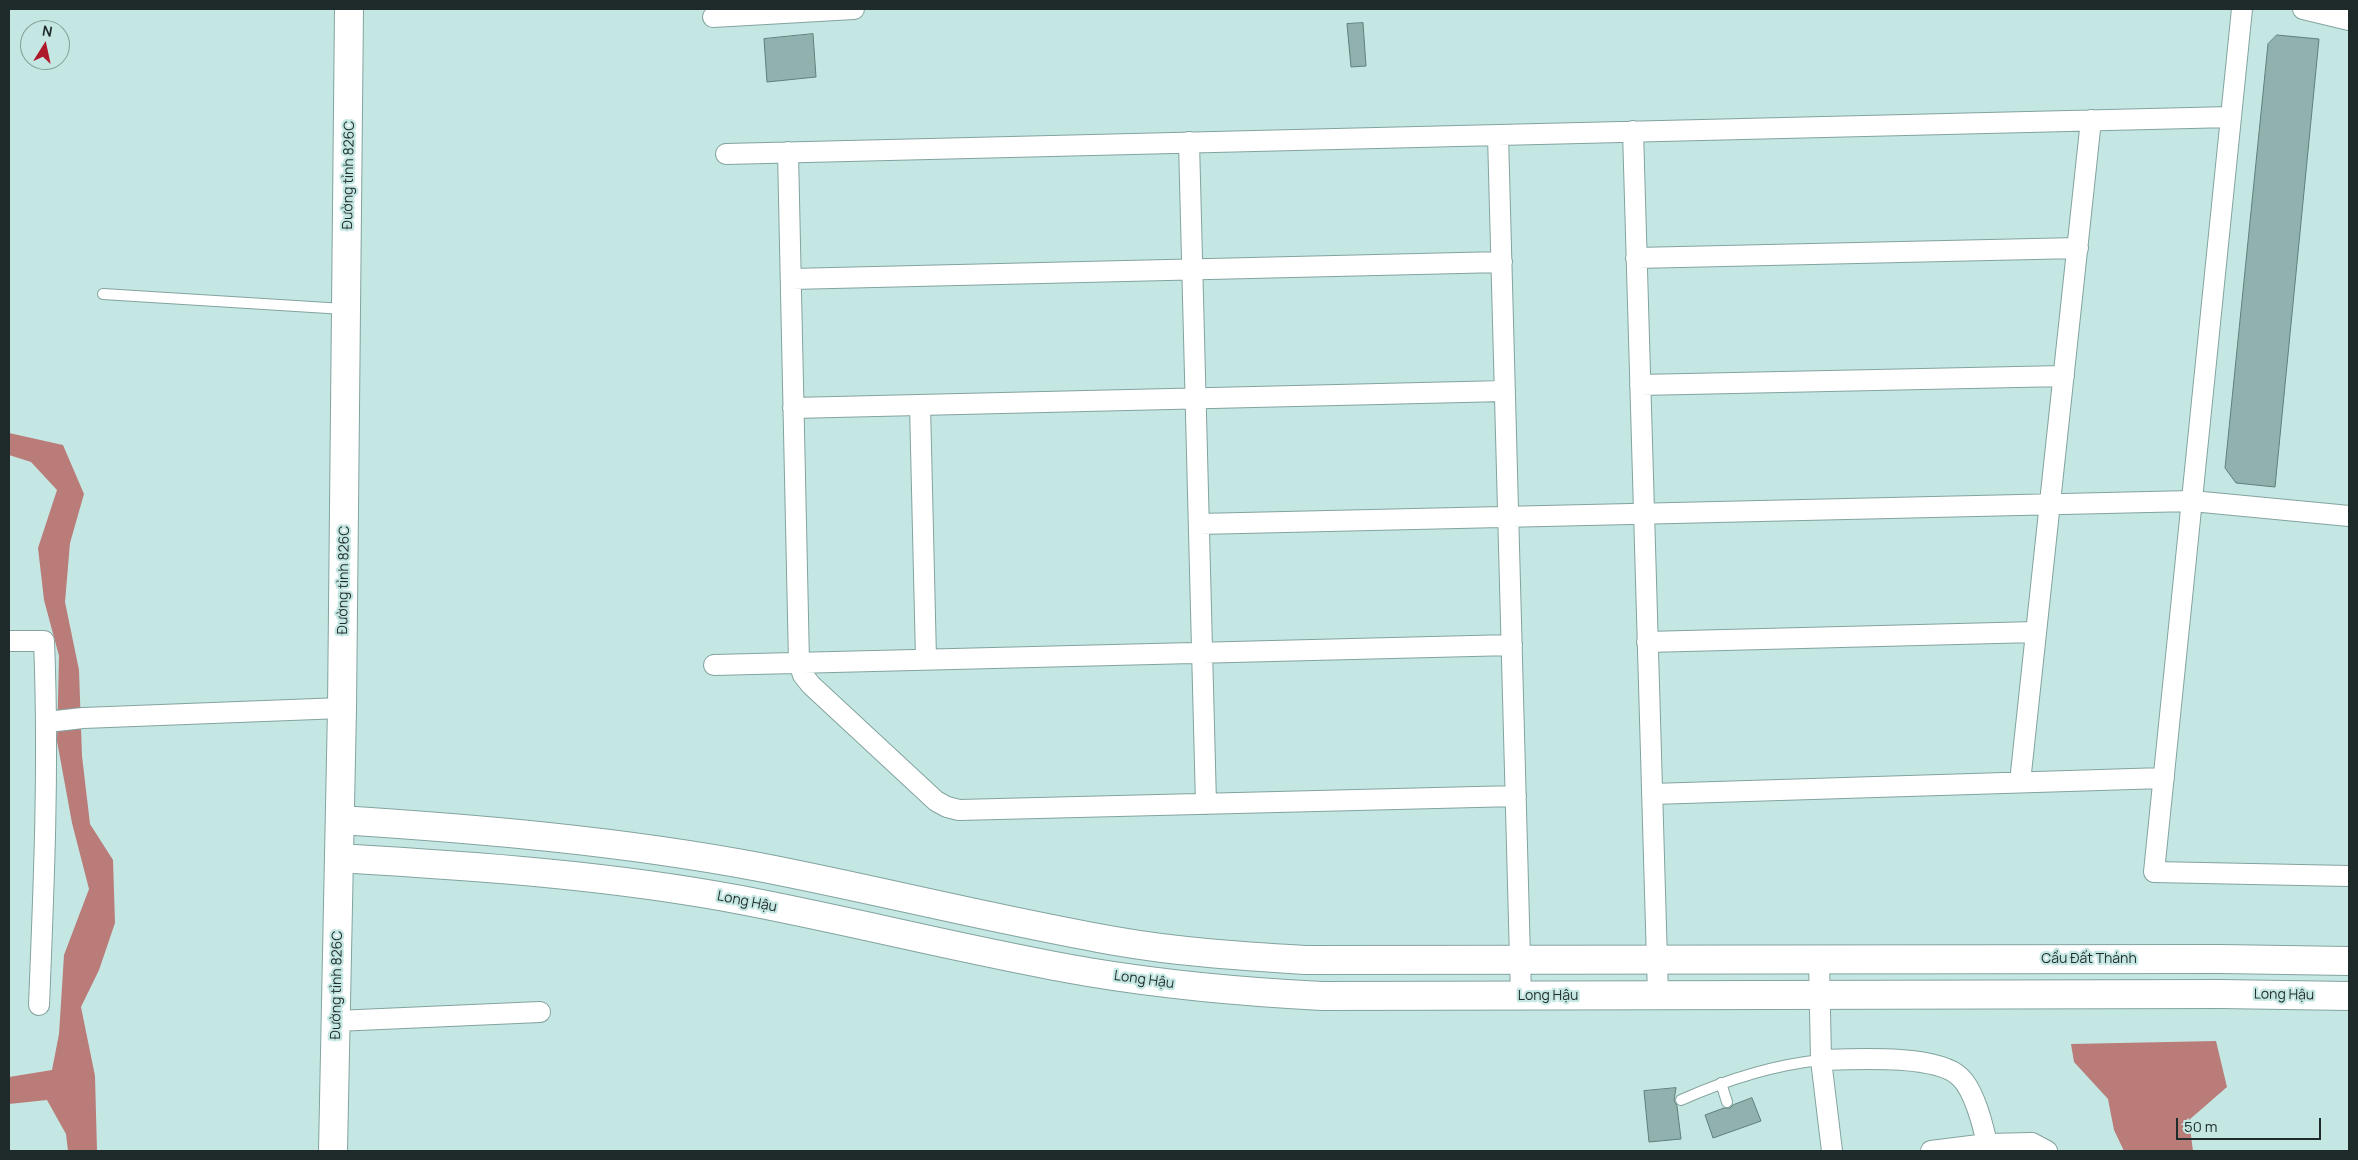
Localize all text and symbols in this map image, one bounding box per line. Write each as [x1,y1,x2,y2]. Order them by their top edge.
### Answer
north arrow [20,20,70,70]
text: N [41,20,54,41]
street label: Đường tỉnh 826C [340,121,358,229]
street label: Đường tỉnh 826C [335,526,353,634]
street label: Long Hậu [716,888,778,916]
street label: Đường tỉnh 826C [328,931,346,1039]
street label: Cầu Đất Thánh [2041,951,2137,967]
street label: Long Hậu [1113,967,1175,993]
street label: Long Hậu [2254,986,2314,1004]
street label: Long Hậu [1518,988,1578,1004]
scale bar [2178,1108,2323,1140]
text: 50 m [2184,1116,2218,1137]

